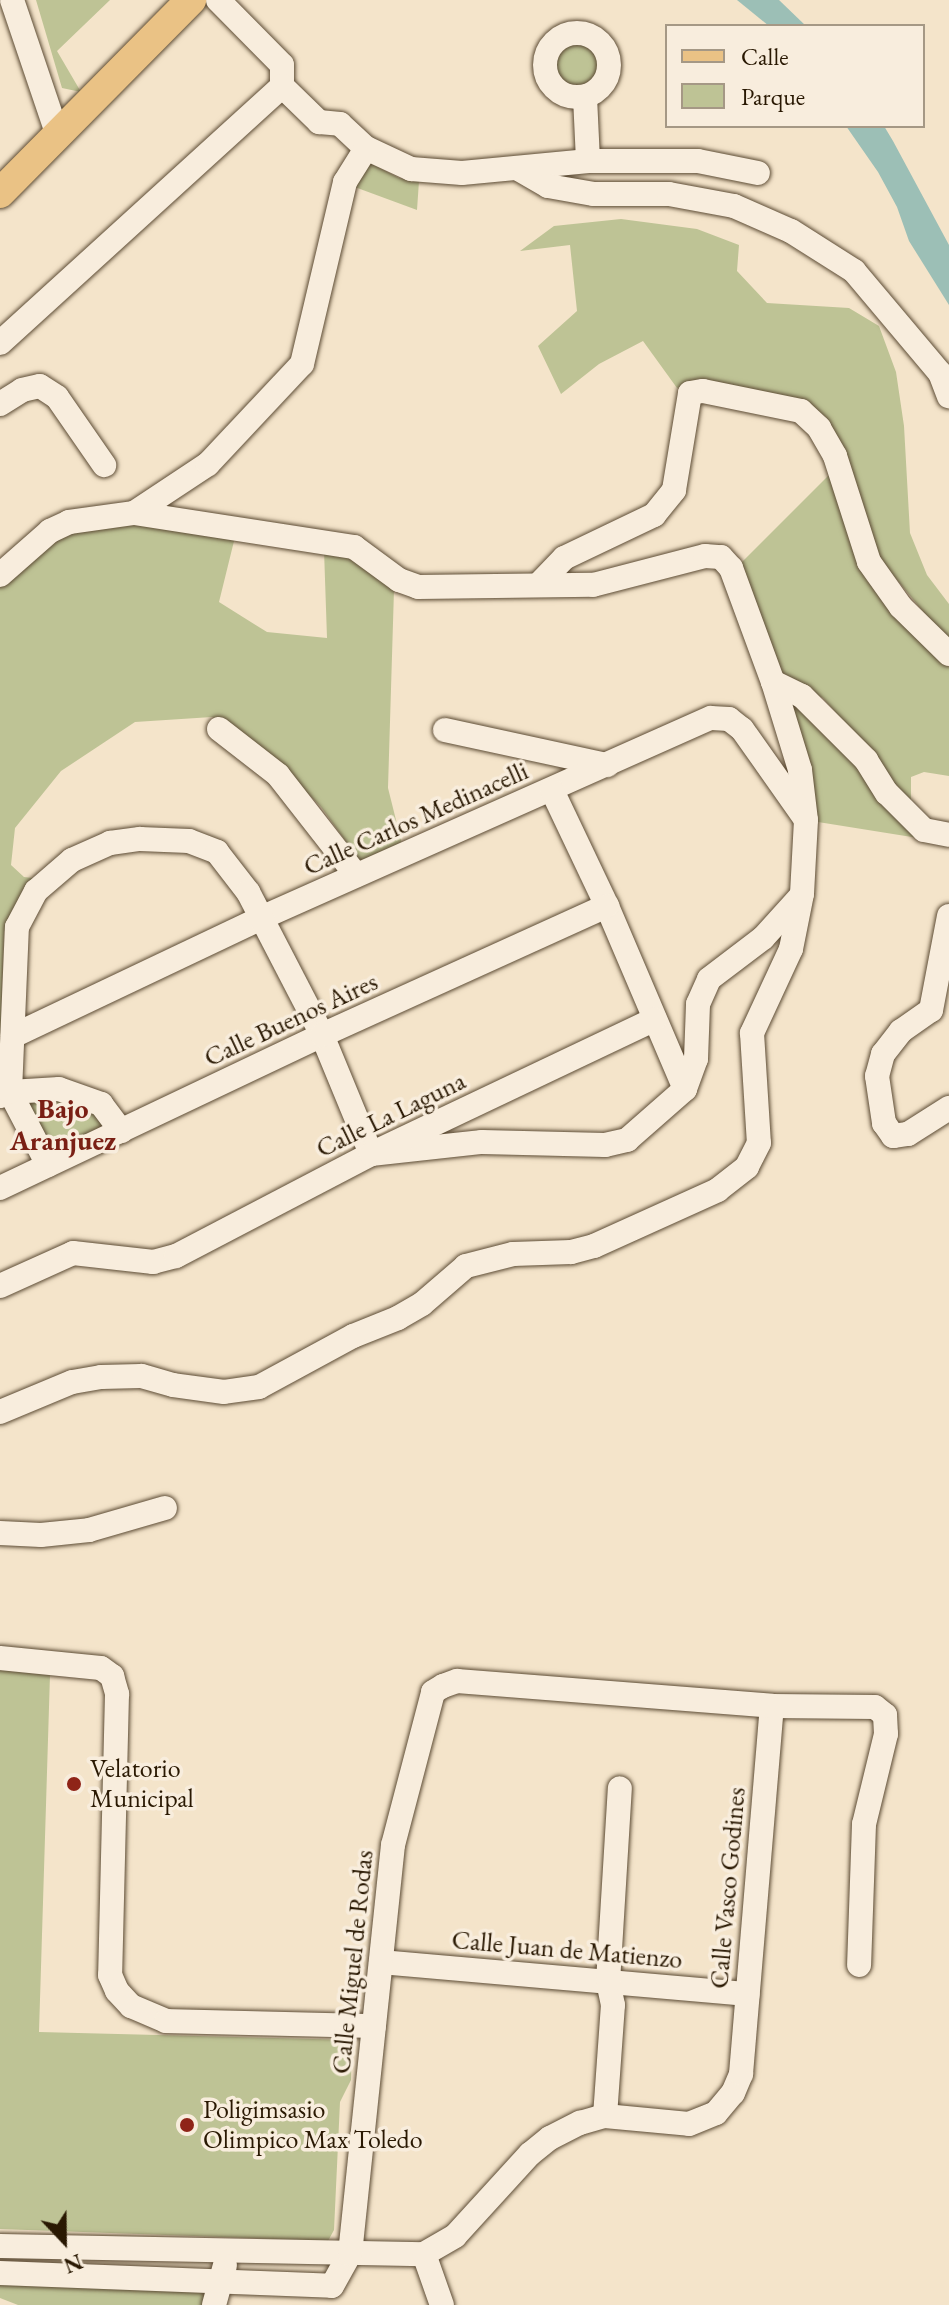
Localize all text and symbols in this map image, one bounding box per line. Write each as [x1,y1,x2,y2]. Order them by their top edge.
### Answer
legend [665,24,925,128]
text: Calle [741,41,789,72]
text: Parque [741,81,805,112]
street label: Calle Carlos Medinacelli [299,755,533,883]
street label: Calle Buenos Aires [199,966,383,1074]
street label: Calle La Laguna [311,1065,471,1165]
district label: Bajo Aranjuez [10,1091,116,1157]
place label: Velatorio Municipal [90,1753,194,1814]
marker: Velatorio Municipal [65,1775,83,1793]
street label: Calle Vasco Godines [704,1786,752,1990]
street label: Calle Miguel de Rodas [326,1849,380,2075]
street label: Calle Juan de Matienzo [450,1924,684,1976]
place label: Poligimsasio Olimpico Max Toledo [203,2094,423,2156]
marker: Poligimsasio Olimpico Max Toledo [178,2116,196,2134]
north arrow [24,2201,104,2281]
text: N [59,2247,87,2280]

